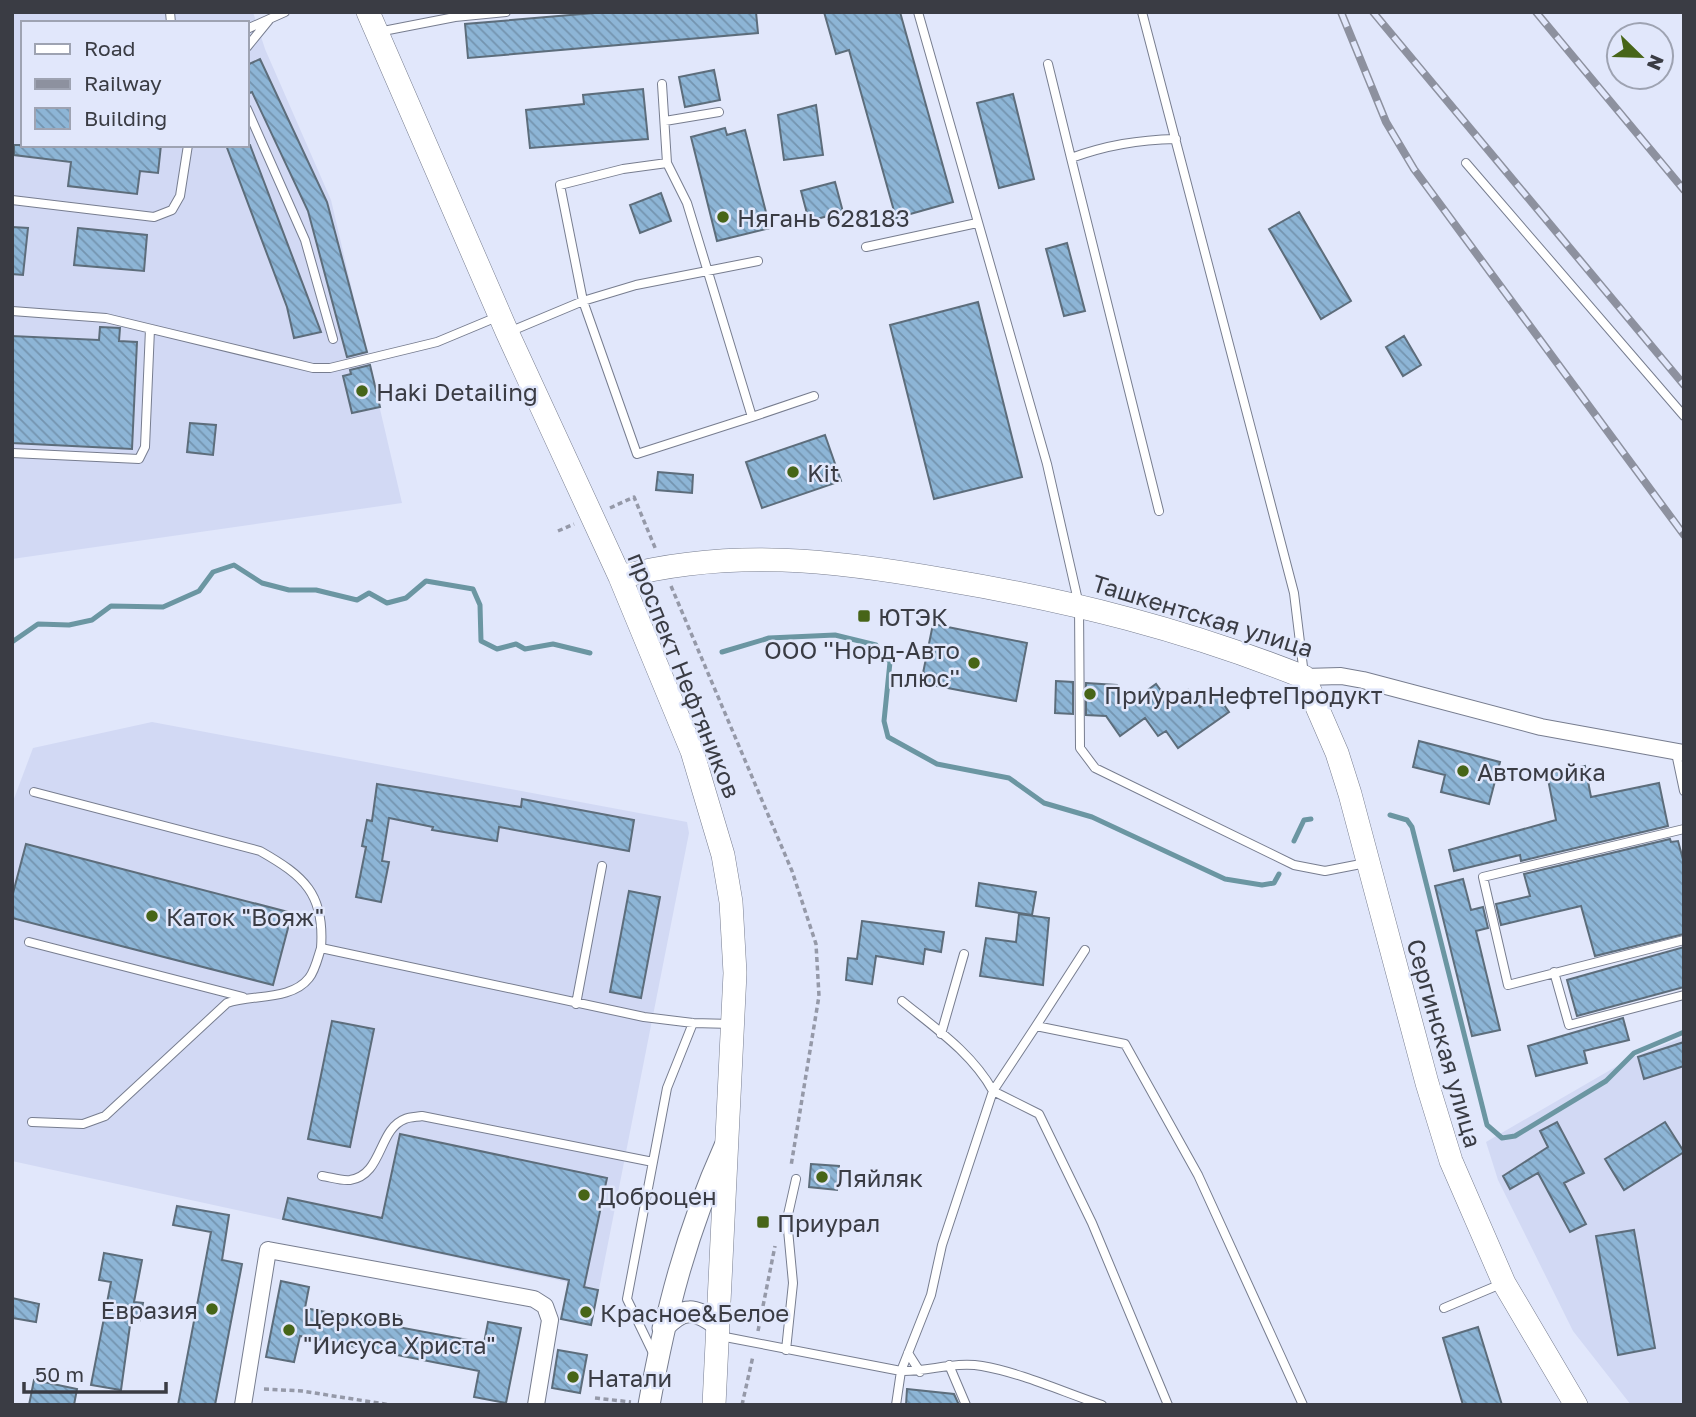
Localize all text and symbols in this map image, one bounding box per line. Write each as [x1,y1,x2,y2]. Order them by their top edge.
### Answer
legend [21,21,248,147]
north arrow [1605,21,1675,91]
text: Road [84,35,135,61]
text: N [1643,52,1670,74]
text: Railway [84,70,162,96]
text: Building [84,105,167,131]
place label: Нягань 628183 [737,203,910,232]
marker: Нягань 628183 [715,209,731,225]
place label: Haki Detailing [376,377,538,406]
marker: Haki Detailing [354,383,370,399]
place label: Kit [807,458,840,487]
marker: Kit [785,464,801,480]
street label: проспект Нефтяников [622,548,748,802]
street label: Ташкентская улица [1089,568,1317,662]
place label: ЮТЭК [878,602,948,631]
marker: ЮТЭК [856,608,872,624]
place label: ООО ''Норд-Авто плюс'' [764,635,960,692]
marker: ООО ''Норд-Авто плюс'' [966,655,982,671]
place label: ПриуралНефтеПродукт [1104,680,1383,709]
marker: ПриуралНефтеПродукт [1082,686,1098,702]
place label: Автомойка [1477,757,1606,786]
marker: Автомойка [1455,763,1471,779]
place label: Каток "Вояж" [166,902,324,931]
marker: Каток "Вояж" [144,908,160,924]
street label: Сергинская улица [1401,935,1489,1151]
place label: Ляйляк [836,1163,923,1192]
marker: Ляйляк [814,1169,830,1185]
place label: Доброцен [598,1181,717,1210]
marker: Доброцен [576,1187,592,1203]
place label: Приурал [777,1208,880,1237]
marker: Приурал [755,1214,771,1230]
place label: Евразия [101,1295,198,1324]
place label: Красное&Белое [600,1298,789,1327]
marker: Евразия [204,1301,220,1317]
place label: Церковь "Иисуса Христа" [303,1302,496,1359]
marker: Красное&Белое [578,1304,594,1320]
marker: Церковь "Иисуса Христа" [281,1322,297,1338]
scale bar [24,1350,166,1394]
text: 50 m [35,1361,84,1387]
place label: Натали [587,1363,672,1392]
marker: Натали [565,1369,581,1385]

